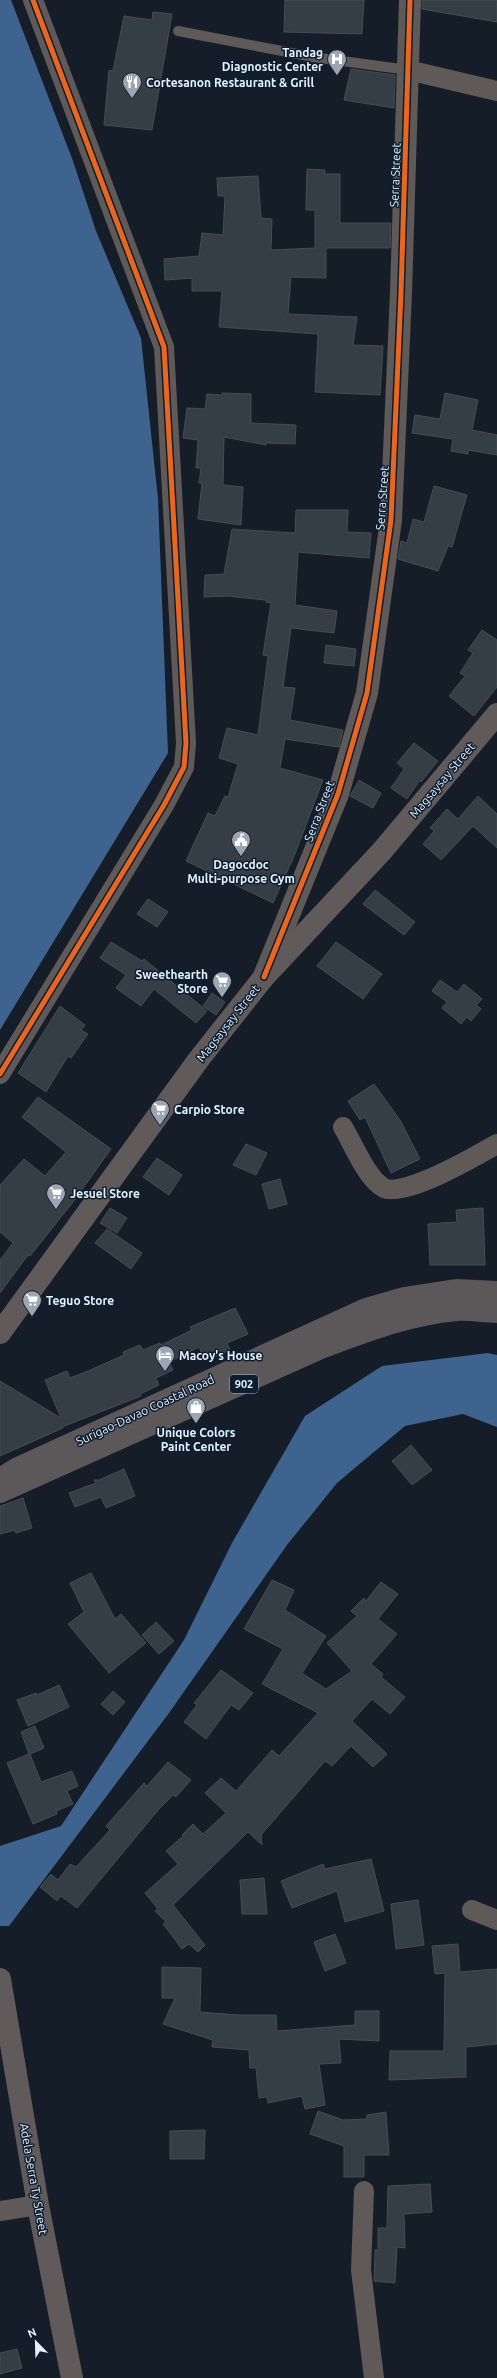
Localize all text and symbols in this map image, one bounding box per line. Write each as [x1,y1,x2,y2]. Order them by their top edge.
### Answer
place label: Tandag Diagnostic Center [222,46,323,73]
hospital icon: Tandag Diagnostic Center [326,48,348,76]
restaurant icon: Cortesanon Restaurant & Grill [121,71,143,99]
place label: Cortesanon Restaurant & Grill [146,76,314,89]
street label: Serra Street [387,142,403,207]
street label: Serra Street [373,465,391,531]
street label: Magsaysay Street [407,740,477,820]
street label: Serra Street [301,778,337,843]
public building icon: Dagocdoc Multi-purpose Gym [230,829,252,857]
place label: Dagocdoc Multi-purpose Gym [187,858,295,885]
place label: Sweethearth Store [135,968,208,995]
supermarket icon: Sweethearth Store [211,970,233,998]
street label: Magsaysay Street [194,982,262,1064]
supermarket icon: Carpio Store [149,1098,171,1126]
place label: Carpio Store [174,1103,245,1116]
supermarket icon: Jesuel Store [45,1182,67,1210]
place label: Jesuel Store [70,1187,140,1200]
supermarket icon: Teguo Store [21,1289,43,1317]
place label: Teguo Store [46,1294,114,1307]
hotel icon: Macoy's House [154,1344,176,1372]
place label: Macoy's House [179,1349,262,1362]
street label: Surigao-Davao Coastal Road [74,1372,216,1448]
road number: 902 [230,1375,258,1393]
shop icon: Unique Colors Paint Center [185,1396,207,1424]
place label: Unique Colors Paint Center [157,1426,236,1453]
street label: Adela Serra Ty Street [18,2122,50,2236]
north arrow [16,2322,56,2362]
text: N [26,2326,38,2340]

